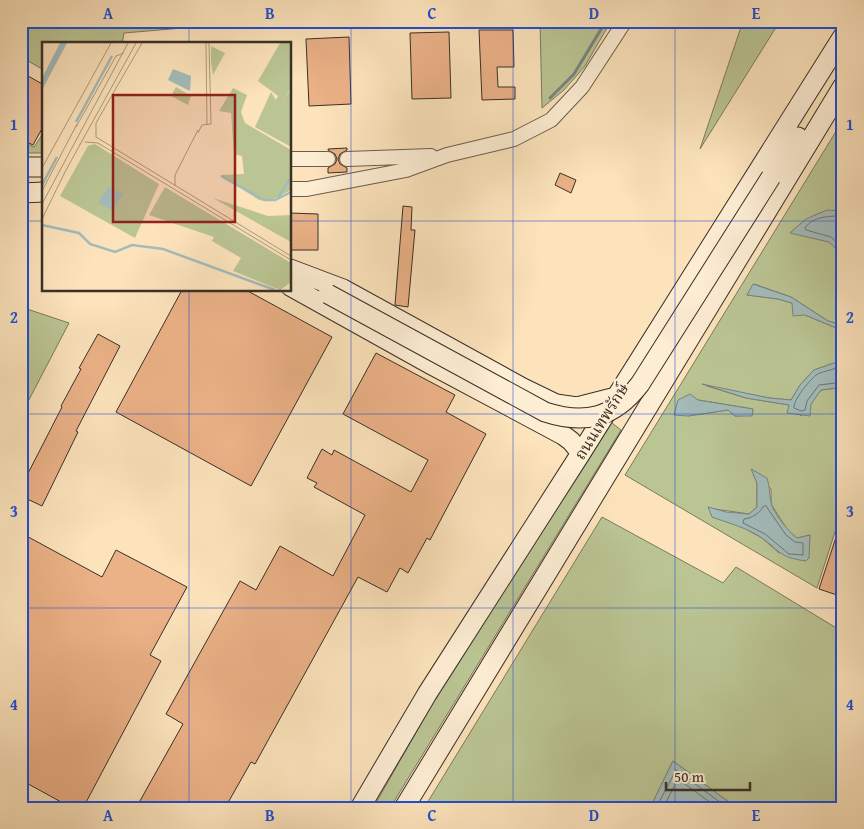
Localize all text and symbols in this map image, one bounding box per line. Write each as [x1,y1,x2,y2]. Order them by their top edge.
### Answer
text: A [103,1,114,25]
text: B [265,1,275,25]
text: C [427,1,437,25]
text: D [589,1,599,25]
text: E [752,1,761,25]
inset map [42,42,291,291]
text: 1 [10,112,18,136]
text: 1 [846,112,854,136]
text: 2 [10,305,18,329]
text: 2 [846,305,854,329]
street label: ถนนเทพรักษ์ [568,378,634,464]
text: 3 [10,499,18,523]
text: 3 [846,499,854,523]
text: 4 [10,692,18,716]
text: 4 [846,692,854,716]
scale bar [666,759,750,791]
text: 50 m [674,766,705,787]
text: A [103,803,114,827]
text: B [265,803,275,827]
text: C [427,803,437,827]
text: D [589,803,599,827]
text: E [752,803,761,827]

